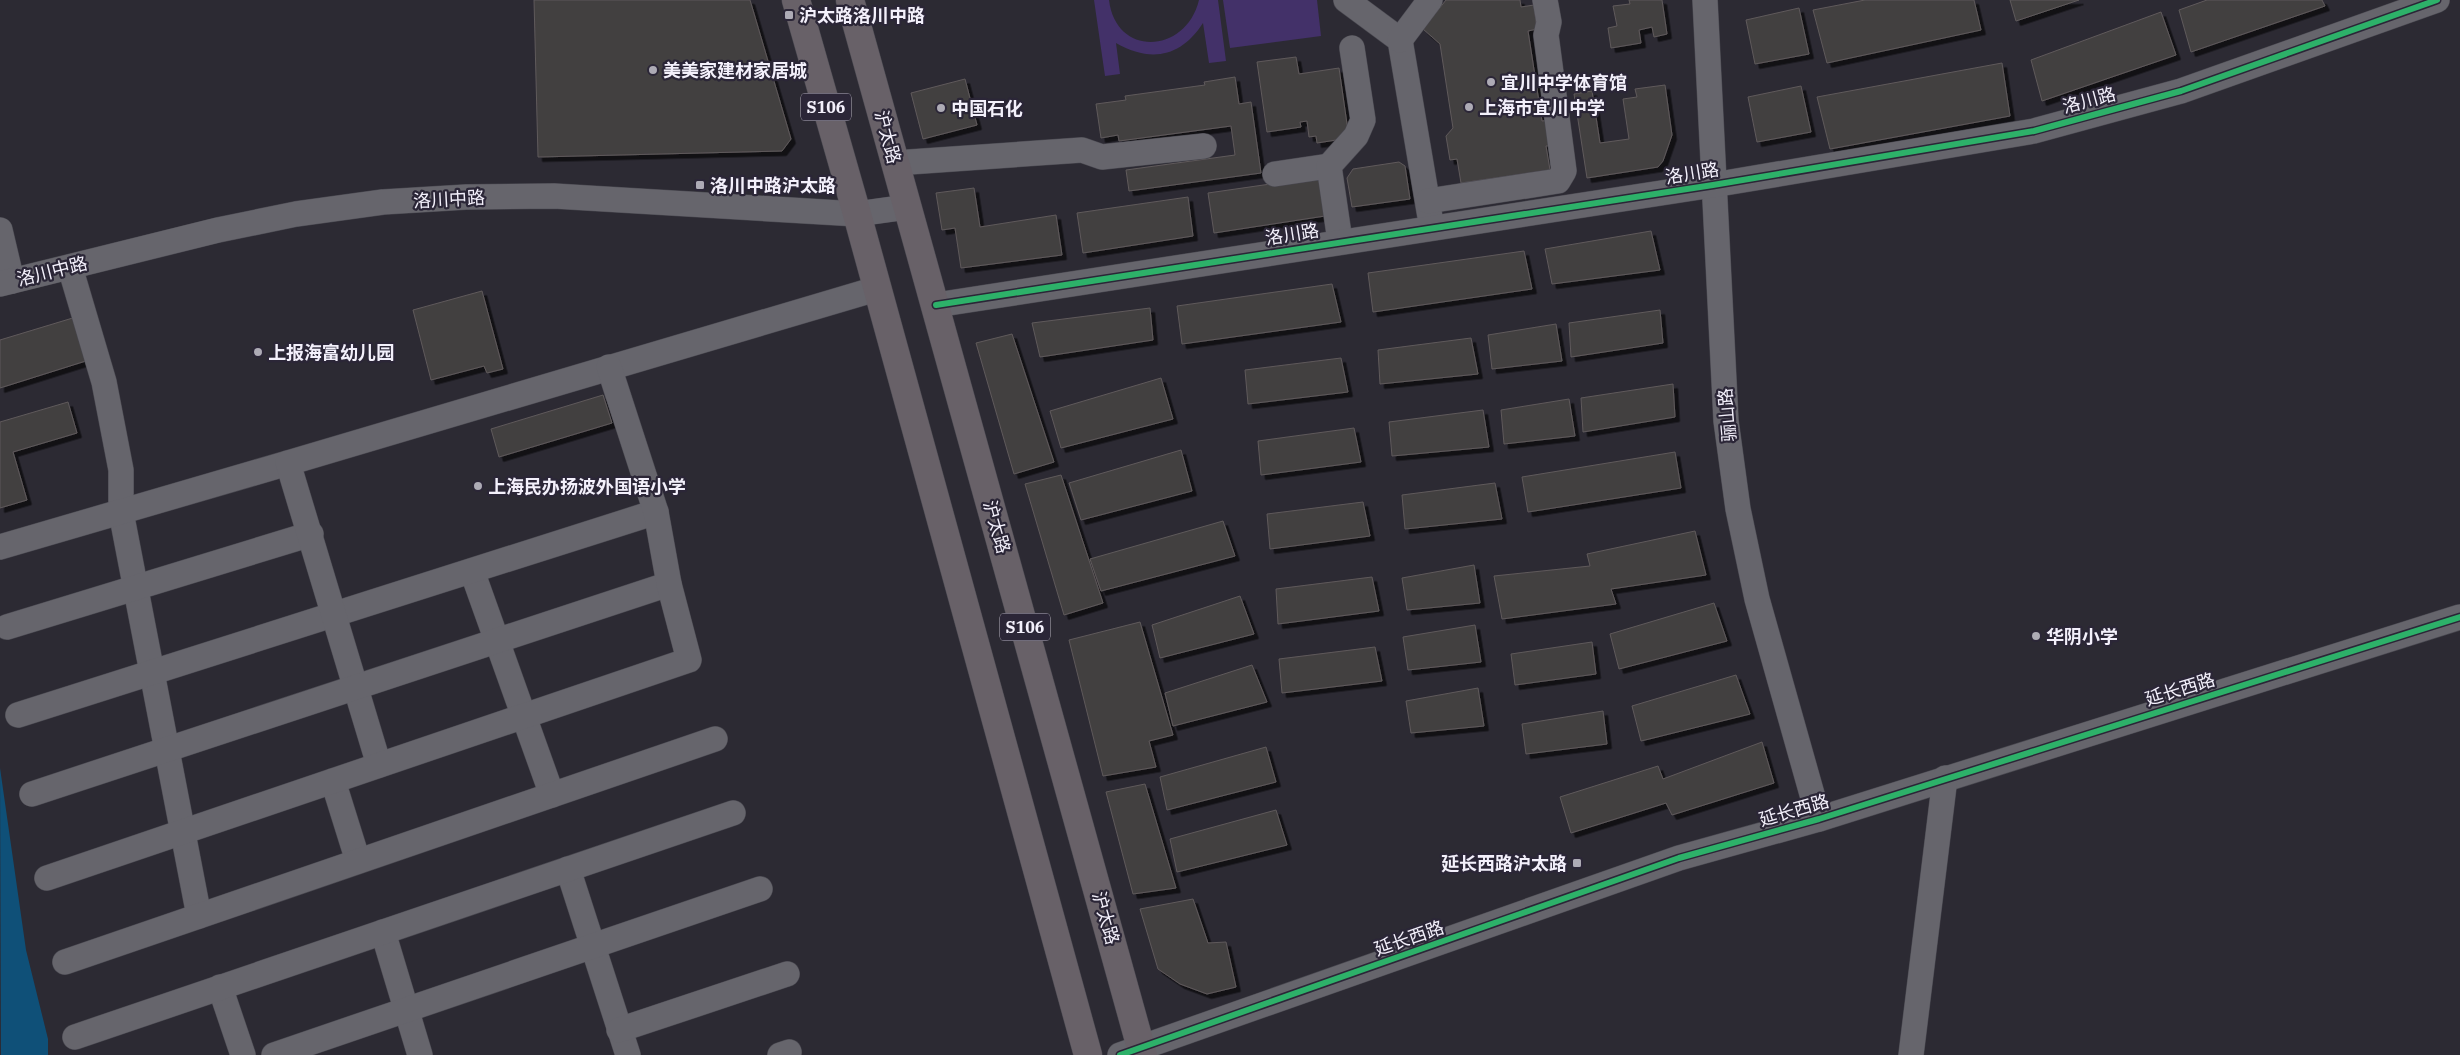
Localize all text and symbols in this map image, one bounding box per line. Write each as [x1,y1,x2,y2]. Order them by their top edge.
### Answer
place label: 沪太路洛川中路 [799,4,925,27]
marker: 沪太路洛川中路 [783,9,795,21]
place label: 美美家建材家居城 [663,59,807,82]
marker: 美美家建材家居城 [647,64,659,76]
place label: 宜川中学体育馆 [1501,71,1627,94]
marker: 宜川中学体育馆 [1485,76,1497,88]
street label: 洛川路 [2060,82,2118,118]
road number: S106 [801,94,851,120]
place label: 上海市宜川中学 [1479,96,1605,119]
place label: 中国石化 [951,97,1023,120]
marker: 上海市宜川中学 [1463,101,1475,113]
marker: 中国石化 [935,102,947,114]
street label: 沪太路 [870,108,906,166]
street label: 洛川路 [1664,157,1720,189]
place label: 洛川中路沪太路 [710,174,836,197]
marker: 洛川中路沪太路 [694,179,706,191]
street label: 洛川中路 [412,186,486,212]
street label: 洛川路 [1264,218,1320,250]
street label: 洛川中路 [14,251,90,291]
place label: 上报海富幼儿园 [268,341,394,364]
marker: 上报海富幼儿园 [252,346,264,358]
street label: 骊山路 [1713,387,1741,443]
place label: 上海民办扬波外国语小学 [488,475,686,498]
marker: 上海民办扬波外国语小学 [472,480,484,492]
street label: 沪太路 [979,498,1015,556]
road number: S106 [1000,614,1050,640]
place label: 华阴小学 [2046,625,2118,648]
marker: 华阴小学 [2030,630,2042,642]
street label: 延长西路 [2142,667,2218,711]
street label: 延长西路 [1756,789,1832,831]
place label: 延长西路沪太路 [1441,852,1567,875]
marker: 延长西路沪太路 [1571,857,1583,869]
street label: 沪太路 [1088,889,1124,947]
street label: 延长西路 [1371,915,1447,961]

